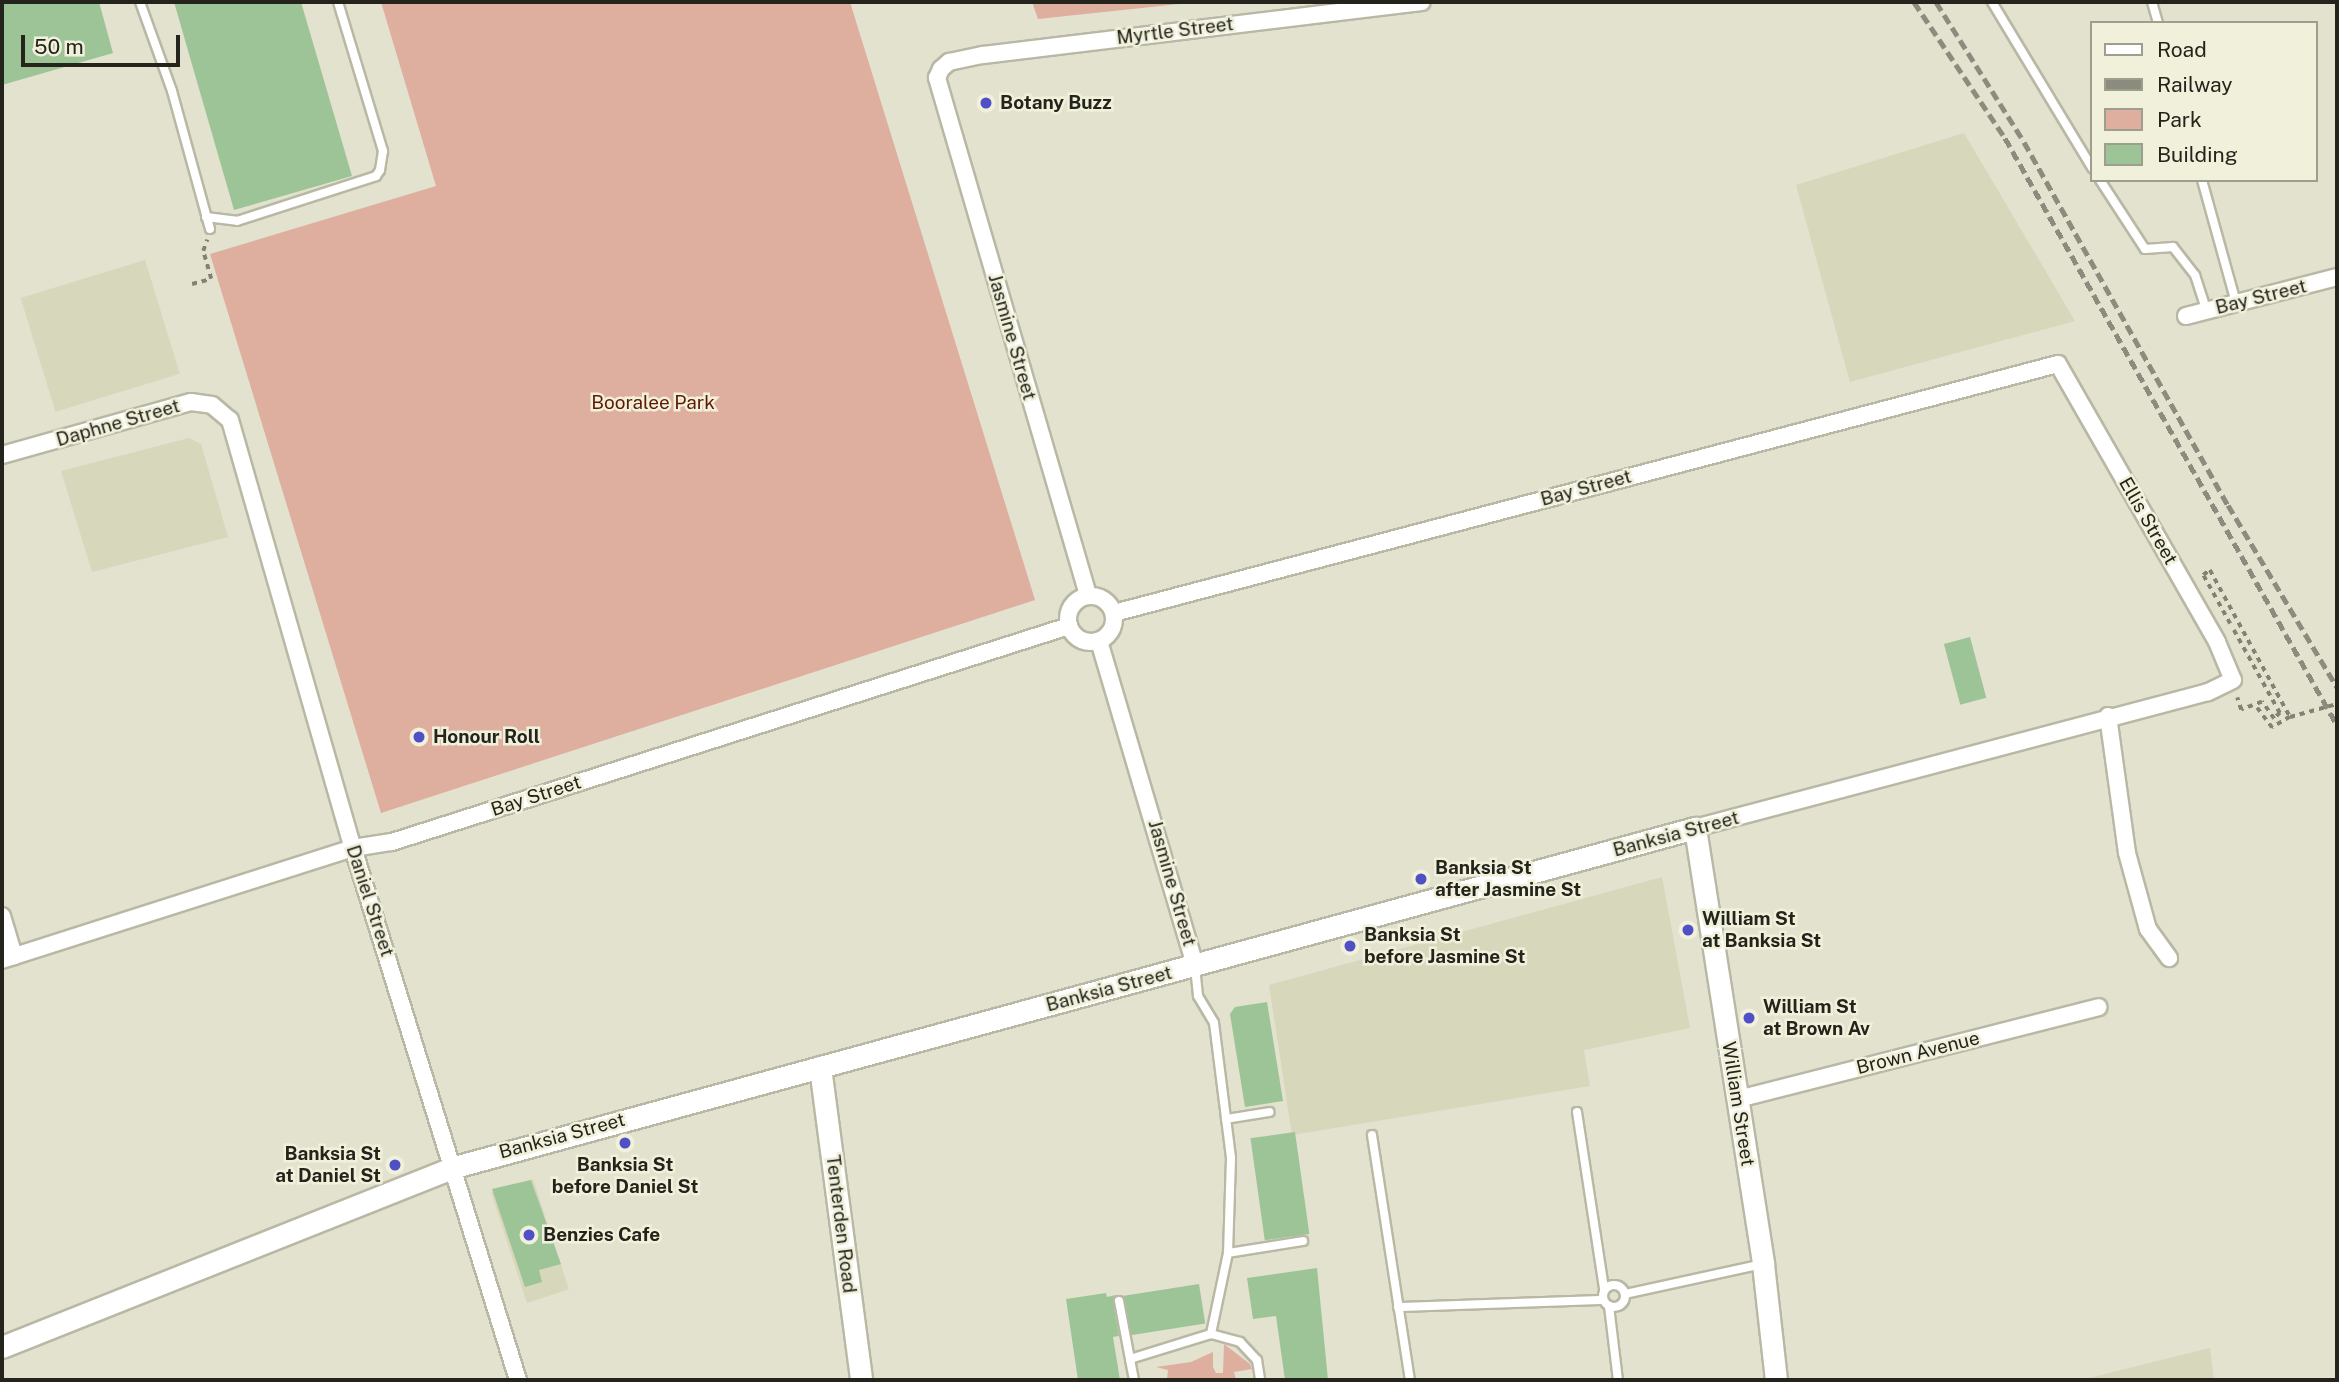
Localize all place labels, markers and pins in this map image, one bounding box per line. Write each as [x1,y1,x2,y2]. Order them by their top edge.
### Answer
place label: Botany Buzz [1000,92,1112,114]
marker: Botany Buzz [978,95,994,111]
place label: Honour Roll [433,726,540,748]
marker: Honour Roll [411,729,427,745]
place label: Banksia St after Jasmine St [1435,857,1581,901]
marker: Banksia St after Jasmine St [1413,871,1429,887]
place label: William St at Banksia St [1702,908,1821,952]
marker: William St at Banksia St [1680,922,1696,938]
place label: Banksia St before Jasmine St [1364,924,1525,968]
marker: Banksia St before Jasmine St [1342,938,1358,954]
place label: William St at Brown Av [1763,996,1870,1040]
marker: William St at Brown Av [1741,1010,1757,1026]
marker: Banksia St before Daniel St [617,1135,633,1151]
place label: Banksia St at Daniel St [275,1143,381,1187]
place label: Banksia St before Daniel St [552,1154,698,1198]
marker: Banksia St at Daniel St [387,1157,403,1173]
place label: Benzies Cafe [543,1224,660,1246]
marker: Benzies Cafe [521,1227,537,1243]

